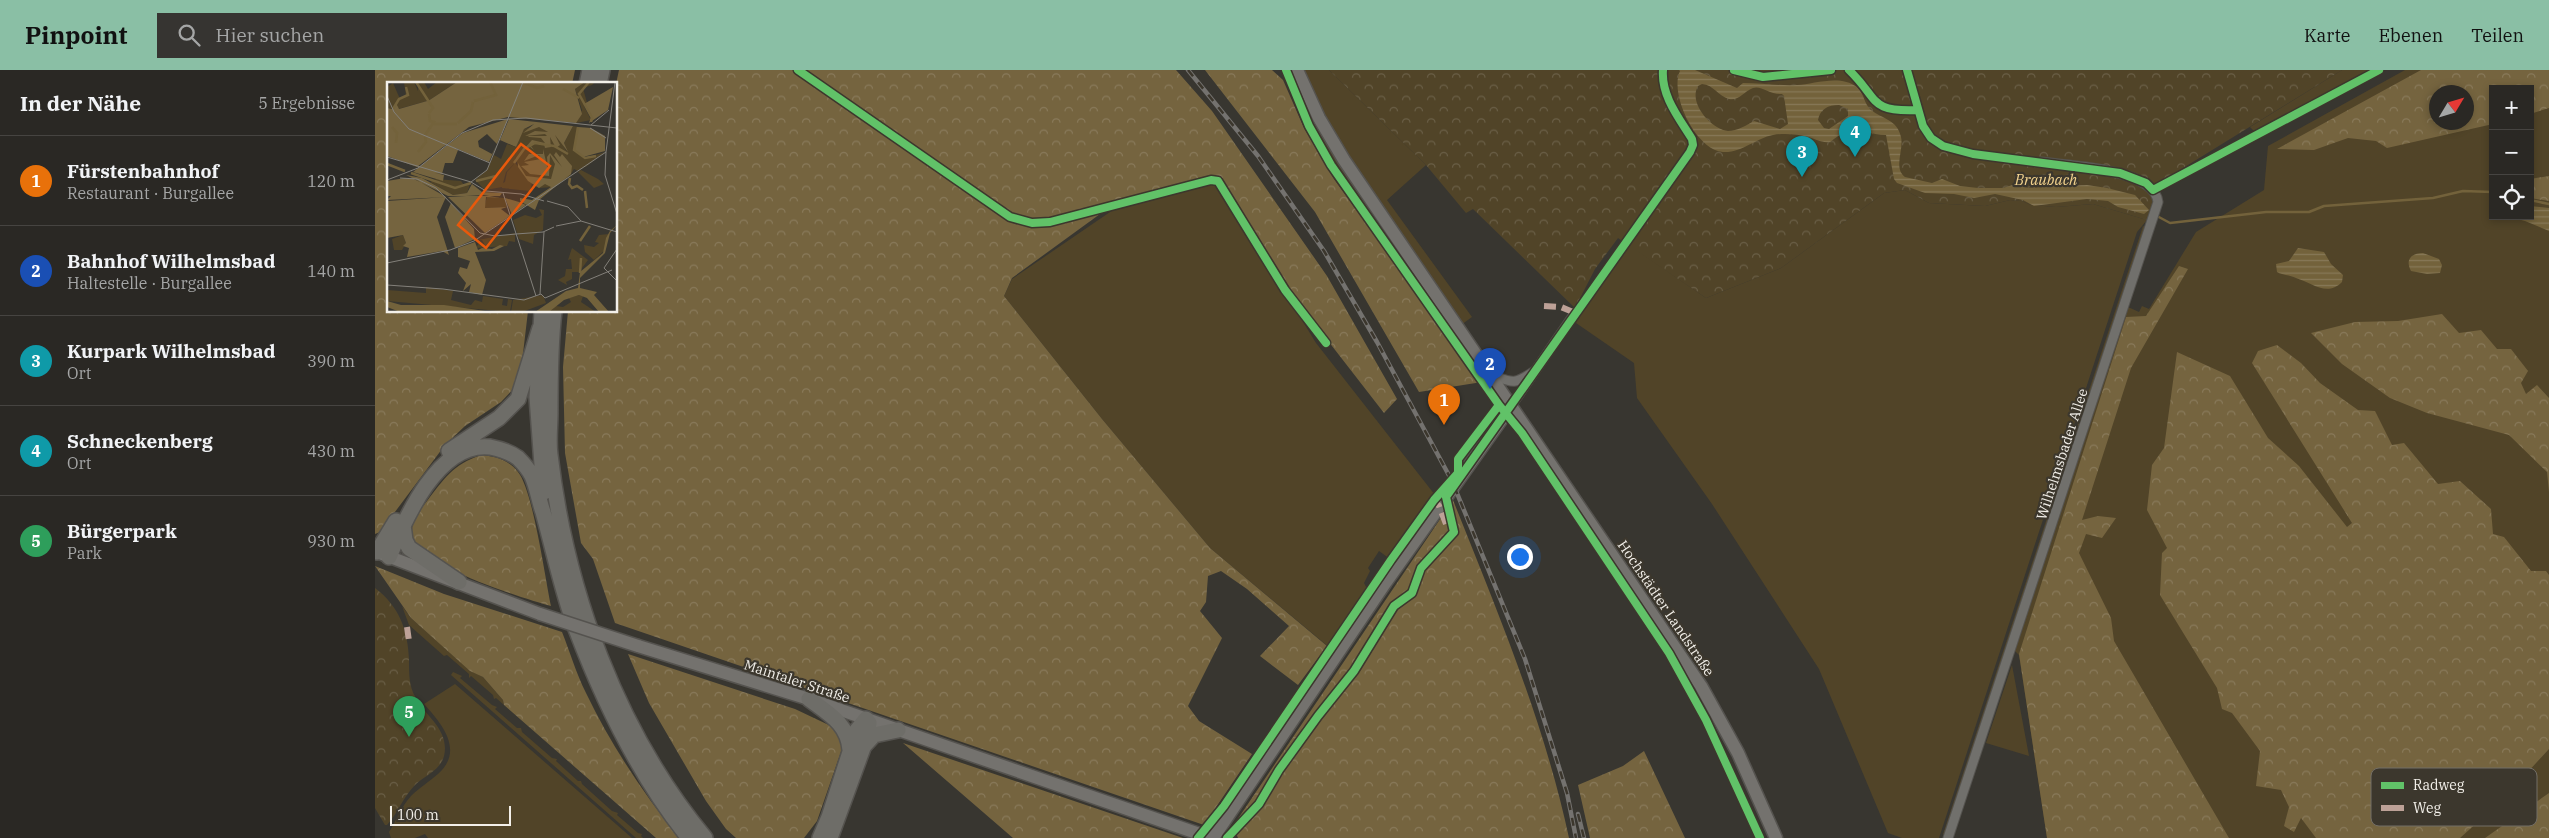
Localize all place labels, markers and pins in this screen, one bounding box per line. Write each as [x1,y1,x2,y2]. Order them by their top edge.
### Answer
pin: 4 [1839,116,1871,157]
pin: 3 [1786,136,1818,177]
pin: 2 [1474,348,1506,389]
pin: 1 [1428,384,1460,425]
pin: 5 [393,696,425,737]

